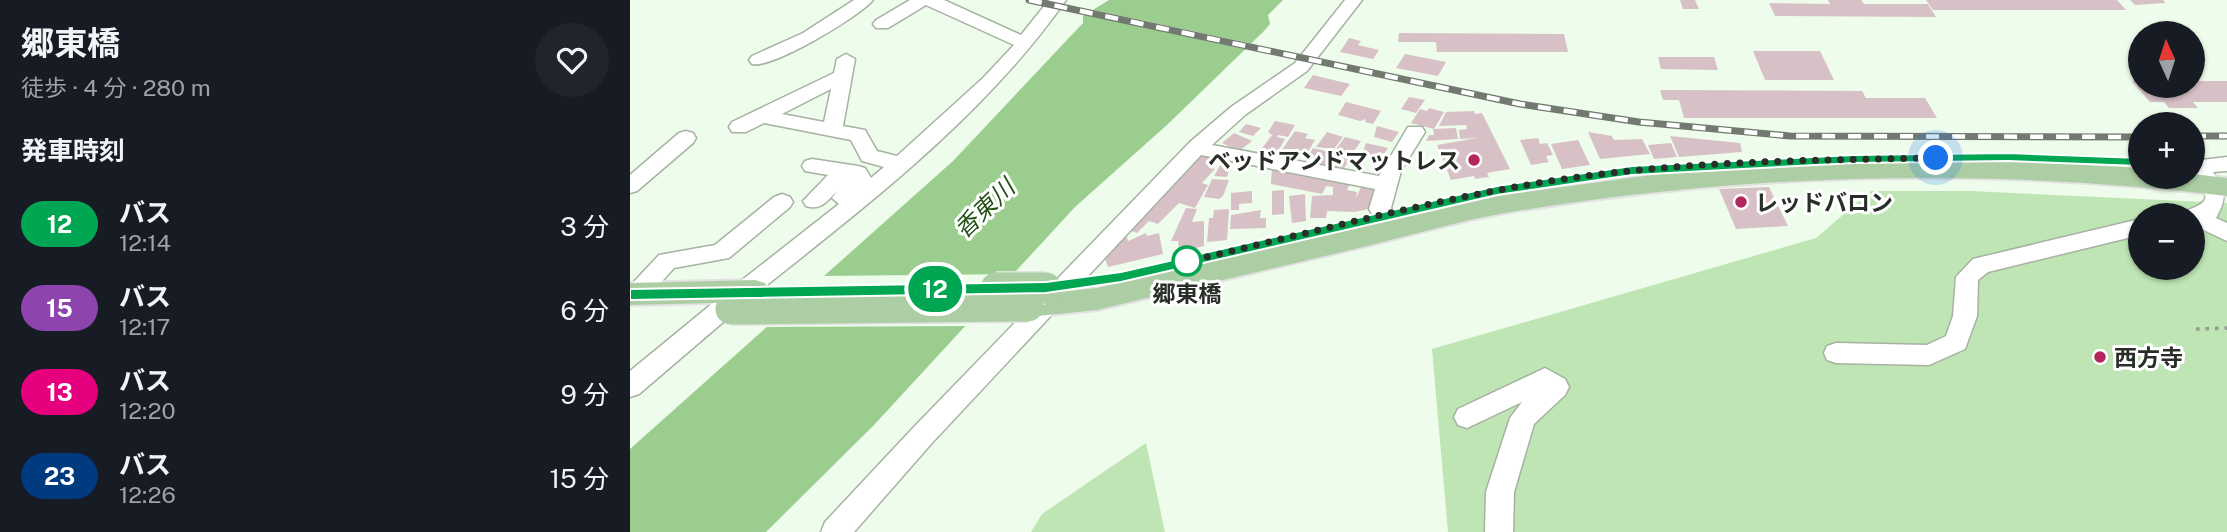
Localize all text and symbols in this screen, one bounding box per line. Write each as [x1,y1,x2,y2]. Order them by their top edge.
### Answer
north arrow [2128,21,2205,98]
map controls [2128,21,2205,280]
button: heart [535,23,609,97]
text: 郷東橋 [21,24,120,62]
text: 徒歩 · 4 分 · 280 m [21,74,211,101]
button: + [2128,112,2205,189]
text: 発車時刻 [21,135,125,166]
your location [1918,140,1953,175]
place label: ベッドアンドマットレス [1208,147,1460,174]
marker: ベッドアンドマットレス [1466,152,1482,168]
water label: 香東川 [948,171,1022,243]
place label: レッドバロン [1755,189,1893,216]
marker: レッドバロン [1733,194,1749,210]
text: バス [119,197,171,228]
button: − [2128,203,2205,280]
text: 12 [47,210,72,238]
text: 3 分 [560,211,609,242]
text: 12:14 [119,229,171,256]
marker: 郷東橋 [1172,246,1202,276]
line badge: 12 [904,266,966,312]
text: 12 [922,275,948,303]
place label: 郷東橋 [1153,280,1222,307]
text: バス [119,281,171,312]
text: 15 [46,294,73,322]
text: 6 分 [560,295,609,326]
text: 12:17 [119,313,170,340]
place label: 西方寺 [2114,344,2183,371]
marker: 西方寺 [2092,349,2108,365]
text: バス [119,365,171,396]
text: 13 [46,378,73,406]
text: 9 分 [560,379,609,410]
text: 12:20 [119,397,176,424]
text: バス [119,449,171,480]
text: 23 [44,462,75,490]
text: 15 分 [549,463,609,494]
text: 12:26 [119,481,176,508]

